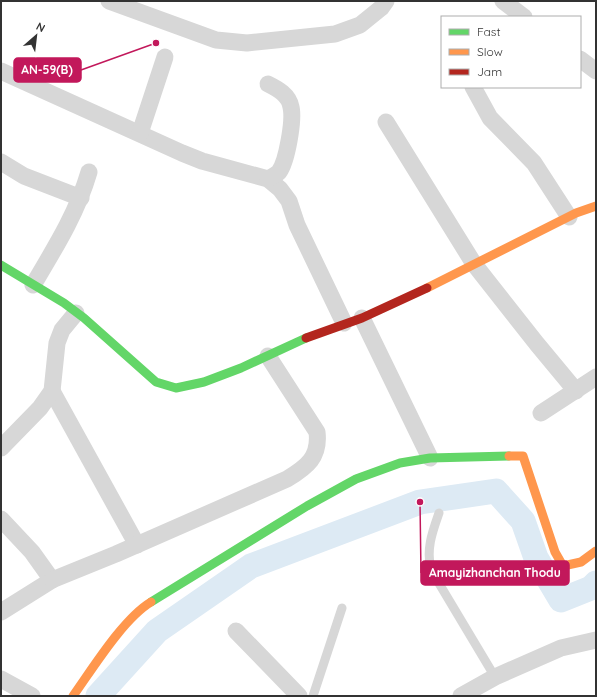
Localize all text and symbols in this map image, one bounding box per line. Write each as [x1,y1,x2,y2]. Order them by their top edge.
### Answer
north arrow [16,16,56,56]
legend [441,16,581,88]
text: N [34,19,48,35]
text: Fast [477,24,501,39]
text: Slow [477,44,503,59]
callout: AN-59(B) [14,58,81,82]
text: AN-59(B) [21,62,73,77]
text: Jam [477,64,502,79]
callout: Amayizhanchan Thodu [421,561,569,585]
text: Amayizhanchan Thodu [429,565,561,580]

